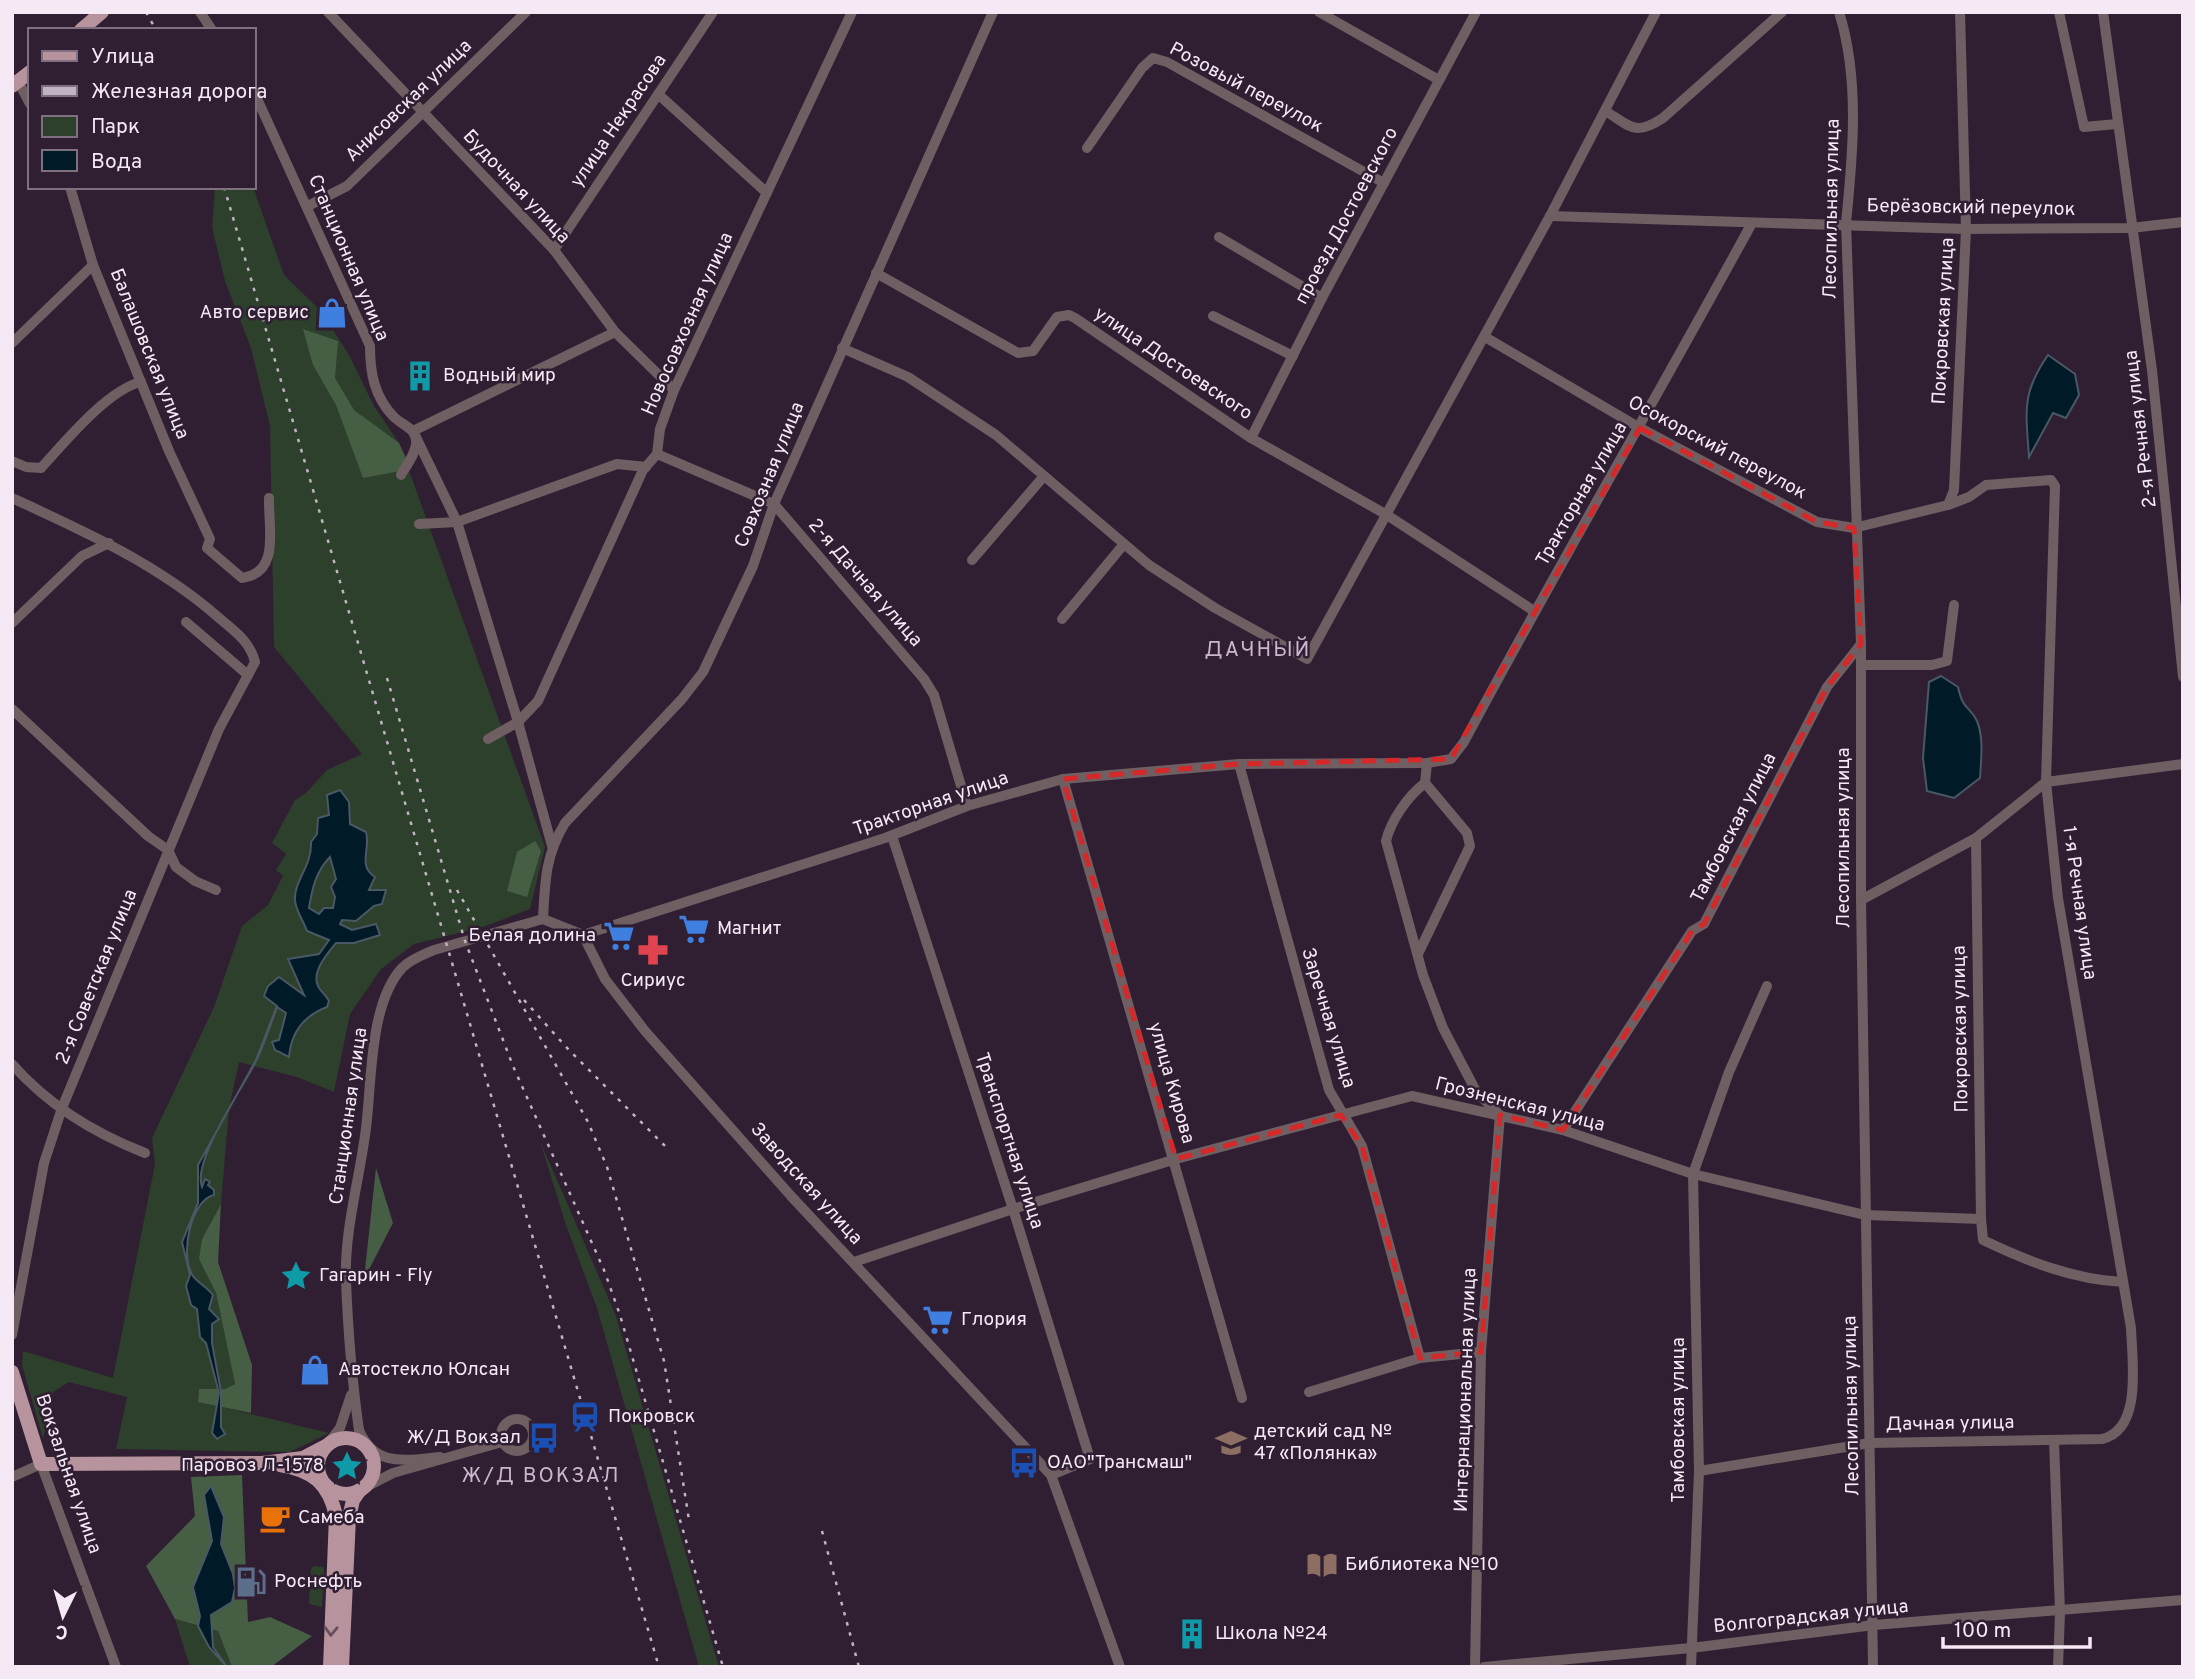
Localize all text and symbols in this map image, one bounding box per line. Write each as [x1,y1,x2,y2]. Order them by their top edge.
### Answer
legend [28,28,256,189]
street label: Анисовская улица [341,34,477,168]
street label: Розовый переулок [1165,37,1327,139]
text: Улица [91,44,155,71]
street label: улица Некрасова [566,50,672,192]
text: Железная дорога [91,79,267,106]
text: Парк [91,114,140,141]
street label: Лесопильная улица [1818,118,1846,300]
street label: проезд Достоевского [1290,123,1404,309]
street label: Будочная улица [457,125,575,249]
text: Вода [91,149,142,176]
street label: Станционная улица [302,171,394,345]
street label: Берёзовский переулок [1866,194,2076,222]
street label: Новосовхозная улица [637,229,739,419]
street label: Покровская улица [1928,237,1960,405]
street label: Балашовская улица [104,265,194,443]
shop icon: Авто сервис [315,296,349,330]
place label: Авто сервис [200,301,309,325]
street label: улица Достоевского [1089,302,1257,426]
street label: 2-я Речная улица [2119,349,2163,509]
building icon: Водный мир [403,359,437,393]
place label: Водный мир [443,364,556,388]
street label: Осокорский переулок [1623,391,1811,505]
street label: Совхозная улица [730,399,810,551]
street label: Тракторная улица [1531,418,1633,570]
street label: 2-я Дачная улица [803,514,927,652]
district label: ДАЧНЫЙ [1205,636,1311,664]
street label: Лесопильная улица [1832,748,1856,928]
street label: Тамбовская улица [1686,749,1782,907]
street label: Тракторная улица [850,766,1012,842]
street label: 1-я Речная улица [2056,825,2102,981]
street label: 2-я Советская улица [51,886,143,1068]
supermarket icon: Магнит [677,912,711,946]
place label: Магнит [717,917,782,941]
supermarket icon: Белая долина [602,919,636,953]
place label: Белая долина [469,924,596,948]
pharmacy icon: Сириус [636,933,670,967]
street label: Заречная улица [1295,945,1361,1091]
street label: Покровская улица [1948,945,1974,1113]
place label: Сириус [620,969,686,993]
street label: улица Кирова [1142,1020,1200,1146]
street label: Станционная улица [325,1026,373,1206]
street label: Транспортная улица [969,1050,1049,1232]
street label: Грозненская улица [1433,1072,1607,1138]
street label: Заводская улица [745,1118,867,1250]
place icon: Гагарин - Fly [279,1259,313,1293]
place label: Гагарин - Fly [319,1264,433,1288]
street label: Интернациональная улица [1450,1267,1482,1513]
supermarket icon: Глория [921,1303,955,1337]
place label: Глория [961,1308,1027,1332]
street label: Лесопильная улица [1838,1315,1866,1497]
street label: Тамбовская улица [1667,1337,1691,1503]
shop icon: Автостекло Юлсан [298,1353,332,1387]
place label: Автостекло Юлсан [338,1358,510,1382]
street label: Вокзальная улица [29,1391,107,1557]
station icon: Покровск [568,1400,602,1434]
place label: Покровск [608,1405,696,1429]
street label: Дачная улица [1885,1411,2015,1437]
place label: детский сад № 47 «Полянка» [1254,1420,1392,1466]
bus stop icon: Ж/Д Вокзал [527,1421,561,1455]
place label: Ж/Д Вокзал [407,1426,521,1450]
school or university icon: детский сад № 47 «Полянка» [1214,1426,1248,1460]
bus stop icon: ОАО"Трансмаш" [1007,1446,1041,1480]
place icon: Паровоз Л-1578 [330,1449,364,1483]
place label: ОАО"Трансмаш" [1047,1451,1192,1475]
place label: Паровоз Л-1578 [181,1454,324,1478]
district label: Ж/Д ВОКЗАЛ [462,1463,621,1490]
cafe icon: Самеба [258,1501,292,1535]
place label: Самеба [298,1506,364,1530]
library icon: Библиотека №10 [1305,1548,1339,1582]
place label: Библиотека №10 [1345,1553,1499,1577]
fuel station icon: Роснефть [234,1565,268,1599]
place label: Роснефть [274,1570,362,1594]
north arrow [28,1581,98,1651]
street label: Волгоградская улица [1712,1595,1910,1639]
scale bar [1943,1606,2090,1650]
building icon: Школа №24 [1175,1617,1209,1651]
text: С [55,1618,69,1643]
text: 100 m [1954,1618,2011,1645]
place label: Школа №24 [1215,1622,1328,1646]
one-way arrow [324,1626,339,1637]

